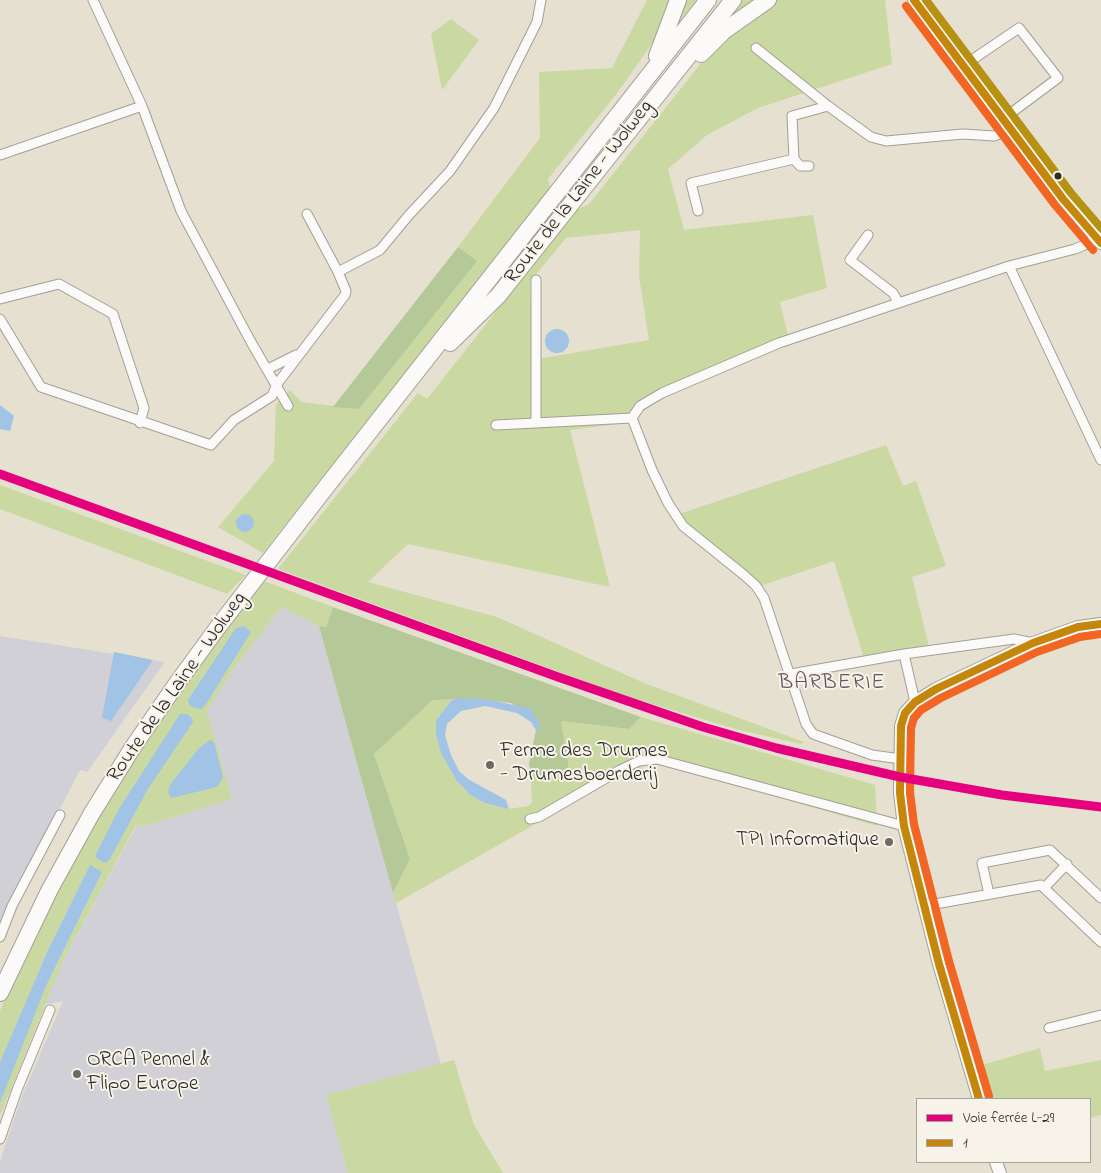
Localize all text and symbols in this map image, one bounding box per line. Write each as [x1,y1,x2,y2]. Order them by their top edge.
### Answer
street label: Route de la Laine - Wolweg [500,96,660,290]
unlabelled marker [1053,171,1063,181]
street label: Route de la Laine - Wolweg [103,588,253,788]
district label: BARBERIE [777,671,887,697]
place label: Ferme des Drumes - Drumesboerderij [500,740,668,790]
marker: Ferme des Drumes - Drumesboerderij [484,759,496,771]
place label: TPI Informatique [736,829,879,855]
marker: TPI Informatique [883,836,895,848]
place label: ORCA Pennel & Flipo Europe [87,1049,210,1099]
marker: ORCA Pennel & Flipo Europe [71,1068,83,1080]
legend [916,1098,1091,1163]
text: Voie ferrée L-29 [963,1107,1054,1129]
text: 1 [963,1132,968,1154]

